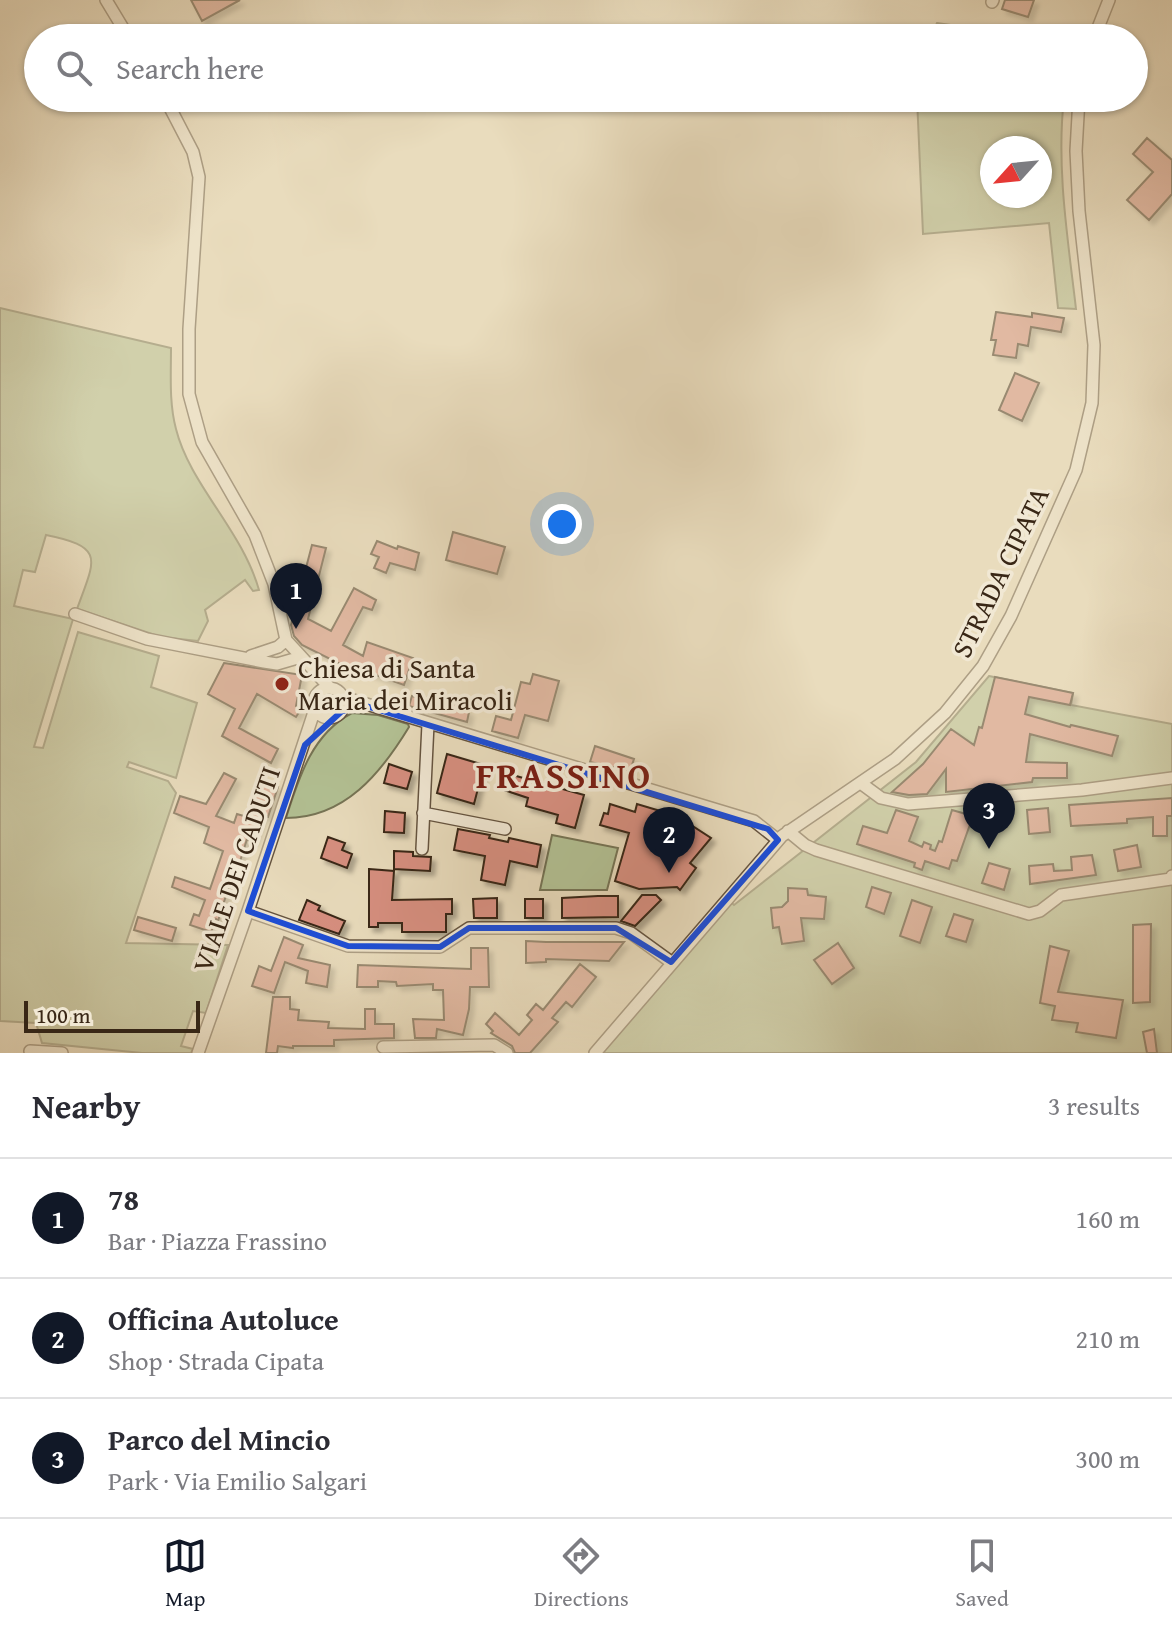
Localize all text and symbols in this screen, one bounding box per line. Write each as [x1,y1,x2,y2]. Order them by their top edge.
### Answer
search box [24,24,1148,112]
icon: search [52,46,96,90]
text: Search here [116,46,264,90]
north arrow [980,136,1052,208]
street label: STRADA CIPATA [940,479,1059,664]
your location [542,504,582,544]
pin: 1 [270,563,322,629]
place label: Chiesa di Santa Maria dei Miracoli [298,647,513,720]
marker: Chiesa di Santa Maria dei Miracoli [273,675,291,693]
district label: FRASSINO [476,748,652,801]
street label: VIALE DEI CADUTI [181,761,290,977]
pin: 3 [963,783,1015,849]
pin: 2 [643,807,695,873]
scale bar [24,997,200,1033]
text: 100 m [36,999,91,1031]
text: Nearby [32,1081,141,1130]
text: 3 results [1048,1086,1140,1125]
text: 78 [108,1177,139,1221]
text: 1 [51,1199,65,1238]
text: 160 m [1075,1199,1140,1238]
text: Bar · Piazza Frassino [108,1221,327,1260]
text: Officina Autoluce [108,1297,339,1341]
text: 2 [51,1319,65,1358]
text: 210 m [1075,1319,1140,1358]
text: Shop · Strada Cipata [108,1341,324,1380]
text: Parco del Mincio [108,1417,330,1461]
text: 3 [51,1439,65,1478]
text: 300 m [1075,1439,1140,1478]
text: Park · Via Emilio Salgari [108,1461,367,1500]
tab: Map [163,1534,207,1614]
tab: Directions [534,1534,629,1614]
tab: Saved [955,1534,1009,1614]

